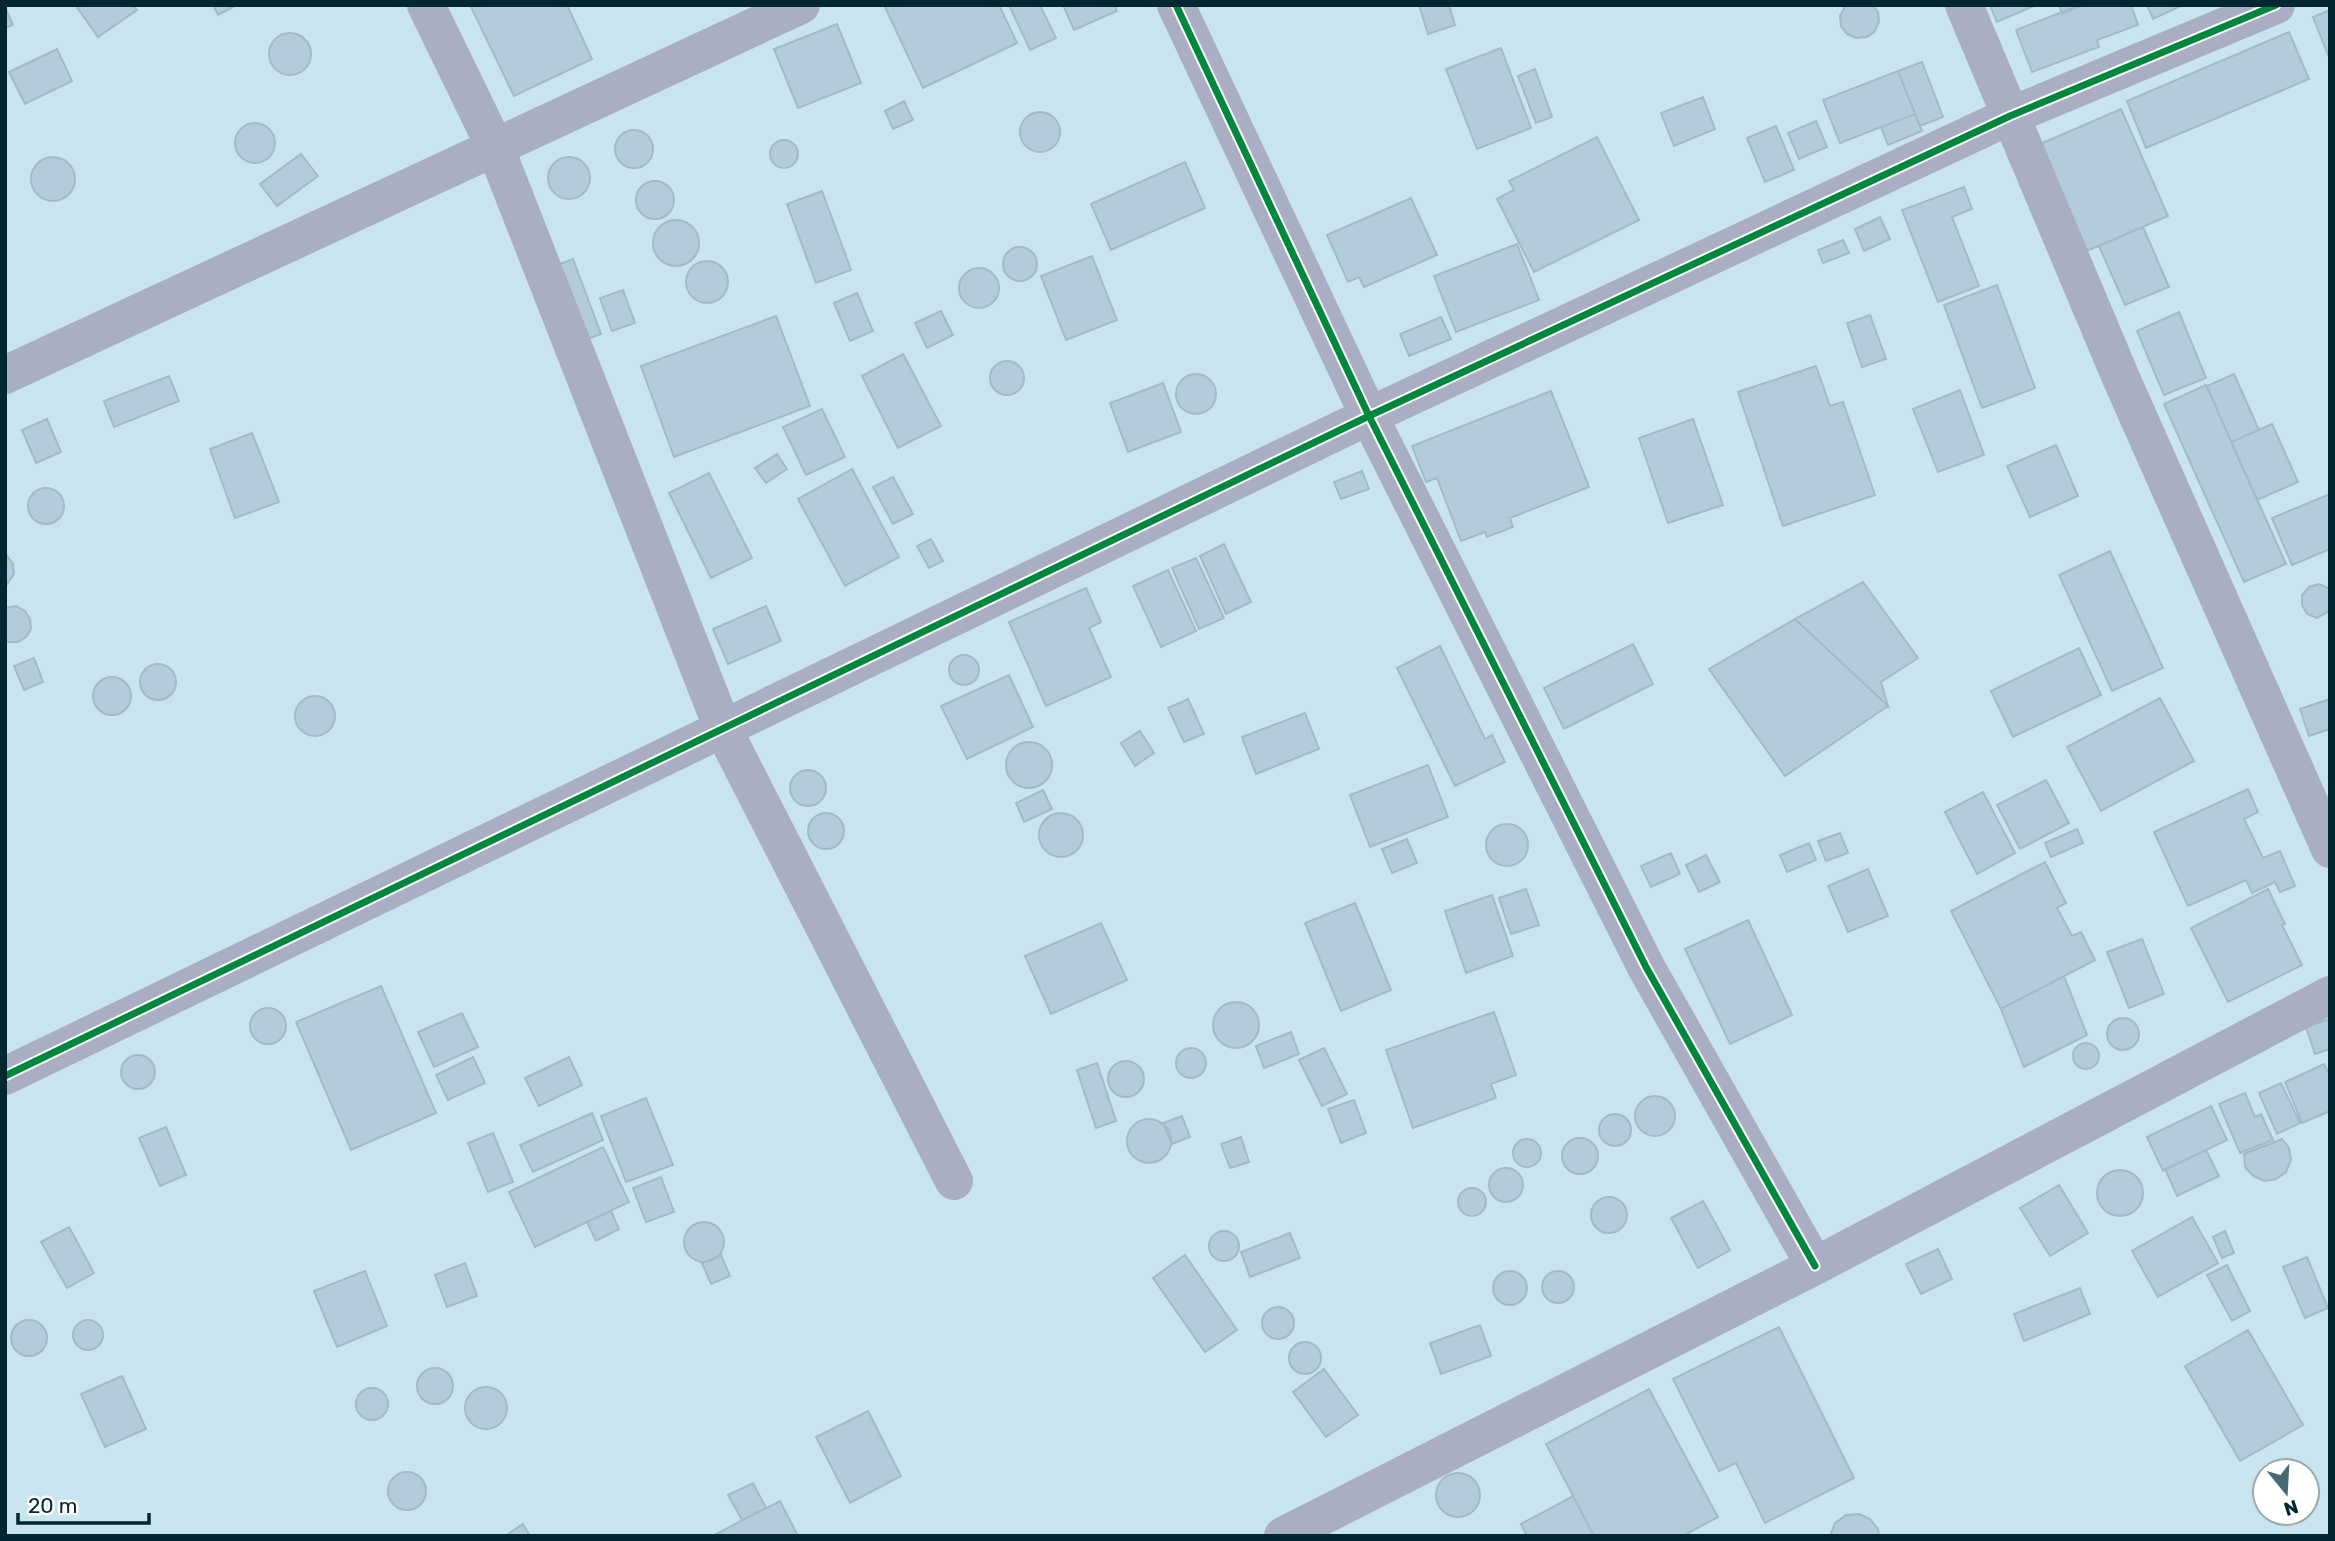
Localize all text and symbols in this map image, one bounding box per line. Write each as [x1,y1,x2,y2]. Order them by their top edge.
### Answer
north arrow [2251,1457,2321,1527]
scale bar [18,1482,149,1526]
text: 20 m [28,1493,77,1518]
text: N [2281,1495,2301,1521]

